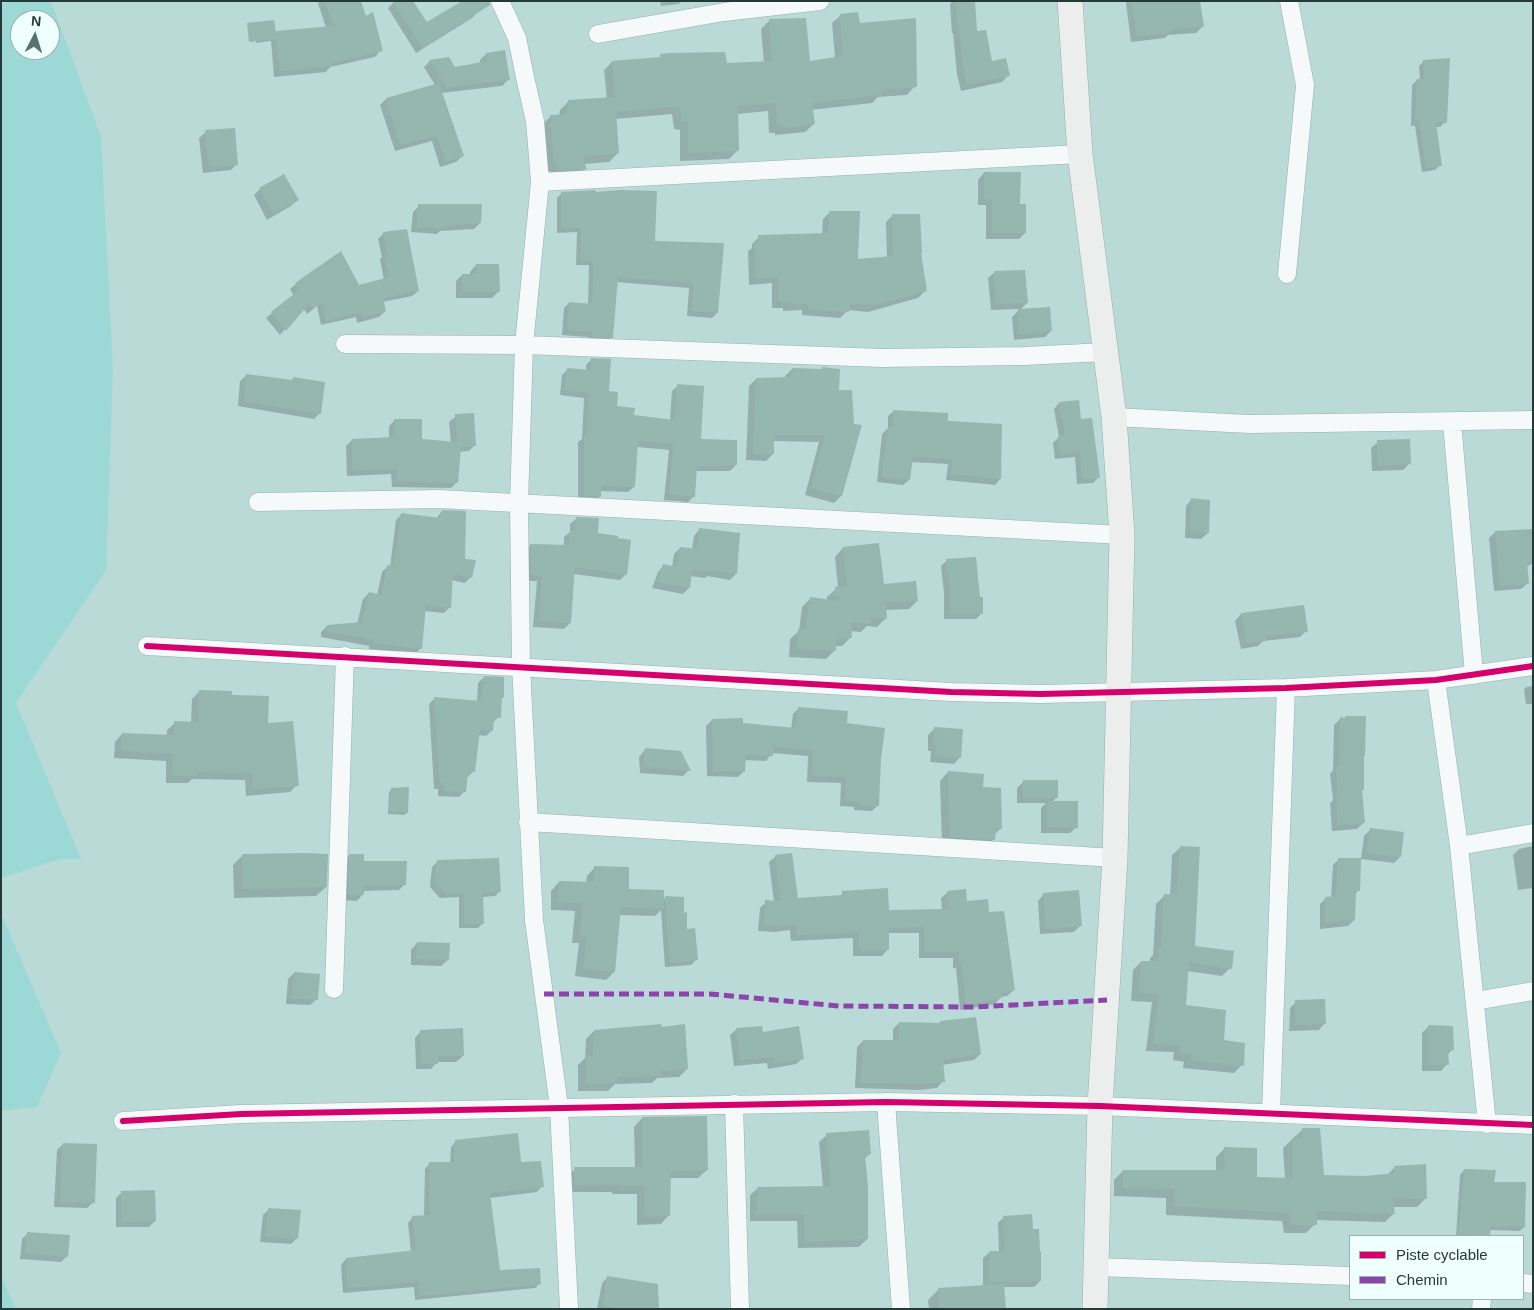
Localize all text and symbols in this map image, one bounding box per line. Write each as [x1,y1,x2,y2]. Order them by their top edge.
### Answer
north arrow [10,10,60,60]
text: N [30,13,42,29]
legend [1349,1235,1524,1300]
text: Piste cyclable [1396,1246,1488,1263]
text: Chemin [1396,1271,1448,1288]

